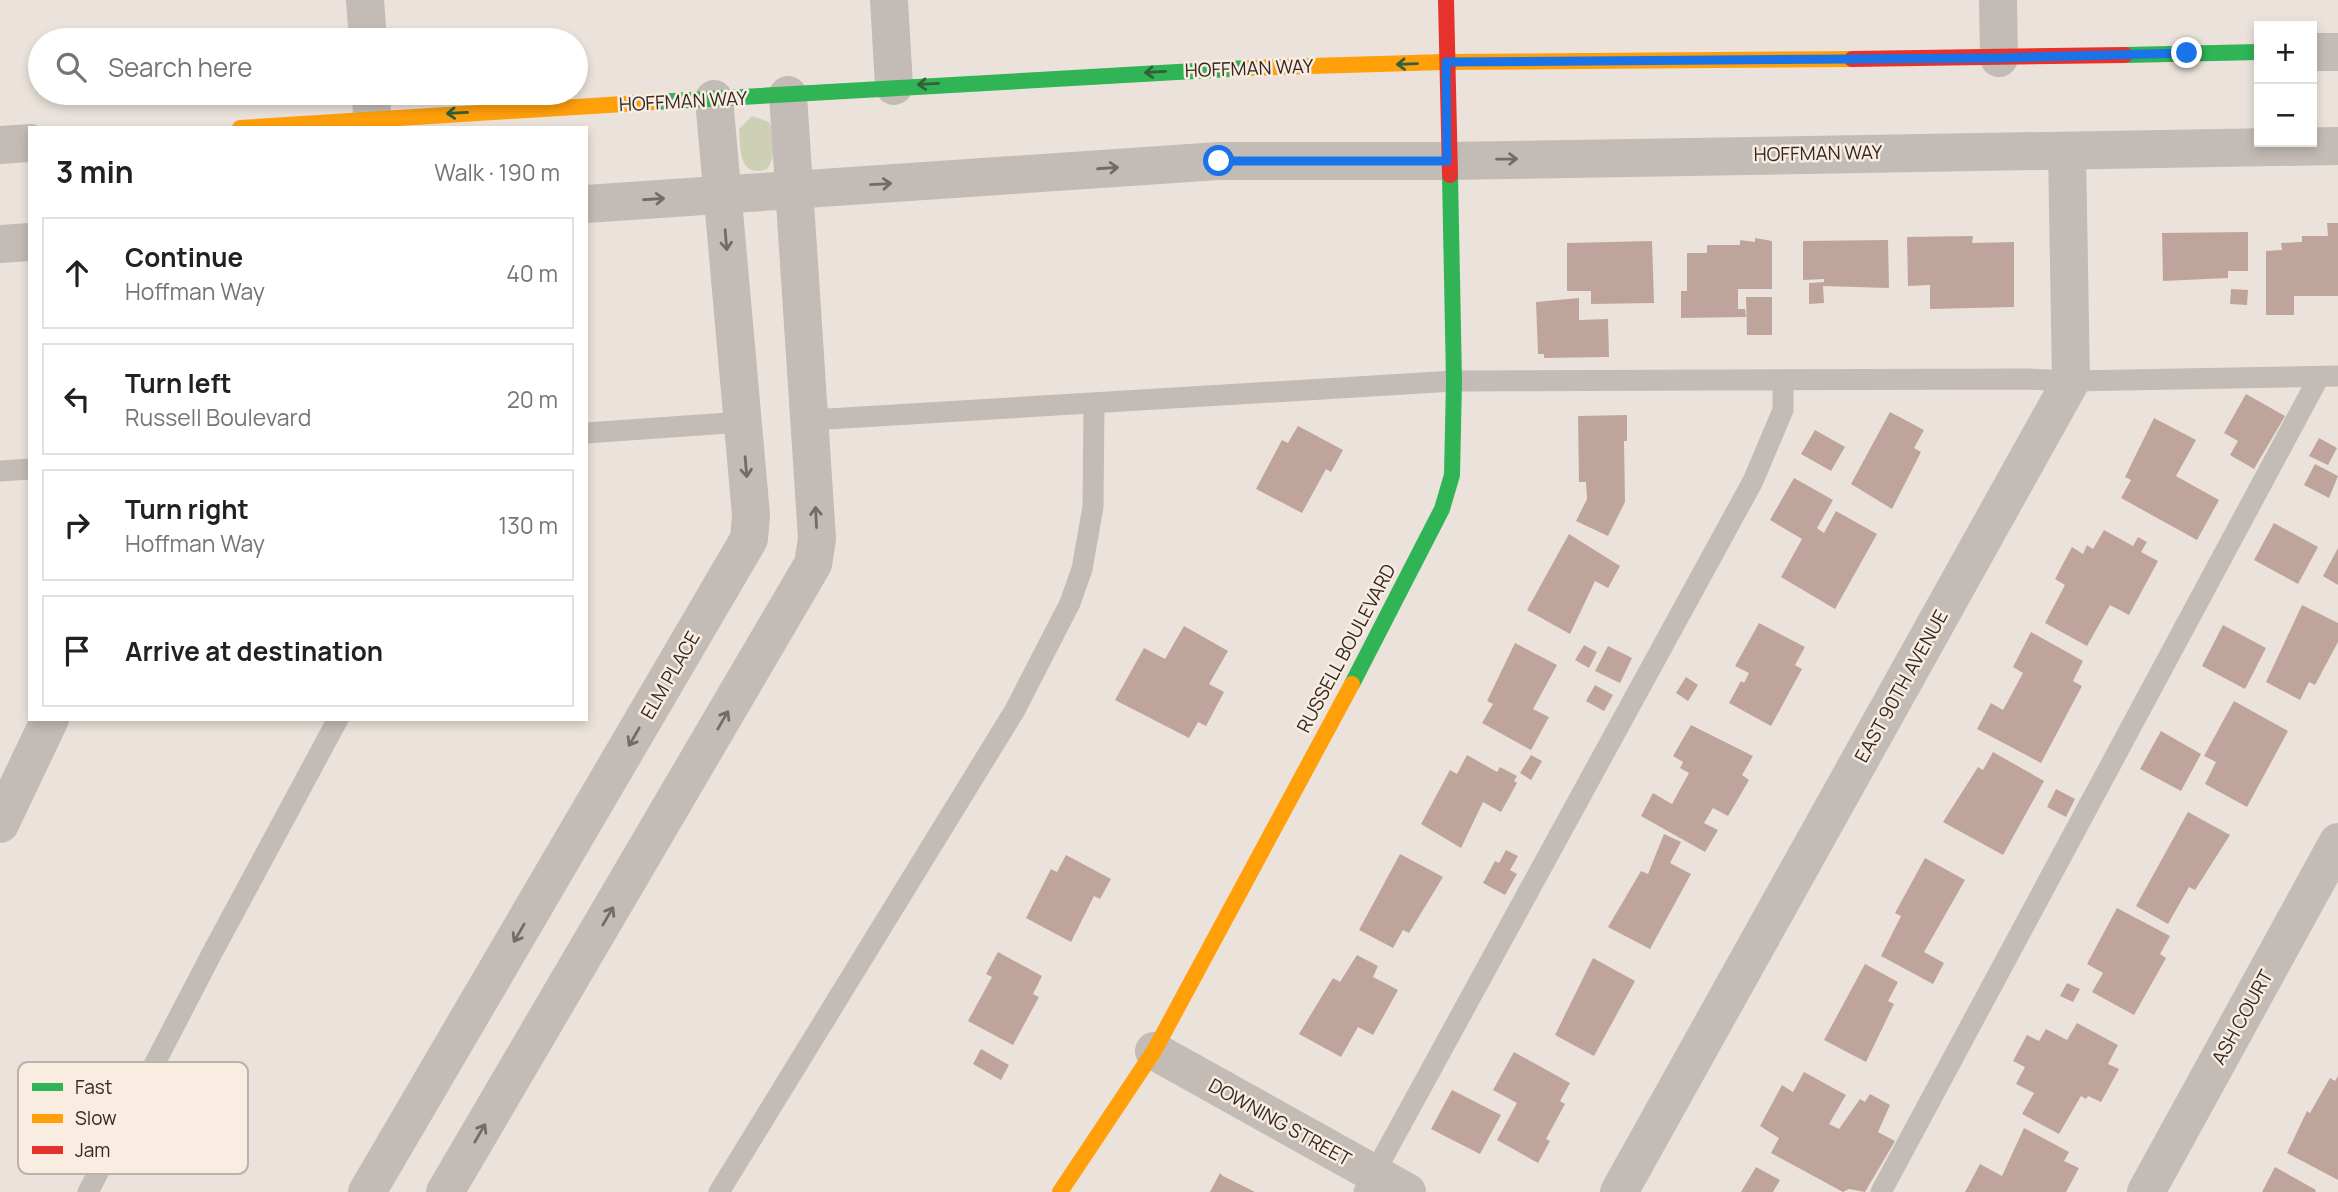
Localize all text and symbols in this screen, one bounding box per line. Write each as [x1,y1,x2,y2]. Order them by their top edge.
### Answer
map controls [2254,21,2317,147]
button: + [2254,21,2317,84]
search box [28,28,588,105]
route end [2171,37,2202,68]
icon: search [52,48,90,86]
text: Search here [108,49,253,85]
street label: HOFFMAN WAY [1184,53,1314,83]
one-way arrow [1396,57,1419,70]
one-way arrow [1144,65,1167,78]
one-way arrow [917,78,940,91]
button: − [2254,84,2317,147]
street label: HOFFMAN WAY [618,85,748,117]
one-way arrow [445,107,468,120]
street label: HOFFMAN WAY [1753,139,1883,167]
route start [1203,145,1234,176]
text: 3 min [56,151,134,192]
one-way arrow [1495,152,1518,166]
text: Walk · 190 m [434,156,560,188]
one-way arrow [1096,161,1119,174]
one-way arrow [870,177,893,190]
one-way arrow [643,192,665,205]
one-way arrow [720,228,733,251]
text: Continue [125,239,243,275]
icon: ahead [58,254,96,292]
text: 40 m [506,257,558,289]
text: Hoffman Way [125,275,265,307]
text: Turn left [125,365,232,401]
icon: left [58,380,96,418]
text: 20 m [507,383,558,415]
text: Russell Boulevard [125,401,311,433]
one-way arrow [740,455,753,477]
text: Turn right [125,491,249,527]
one-way arrow [809,505,822,528]
icon: right [58,506,96,544]
text: 130 m [498,509,558,541]
text: Hoffman Way [125,527,265,559]
street label: RUSSELL BOULEVARD [1290,559,1402,737]
street label: EAST 90TH AVENUE [1848,605,1954,767]
street label: ELM PLACE [634,626,706,724]
icon: arrive [58,632,96,670]
text: Arrive at destination [125,633,383,669]
one-way arrow [716,710,730,730]
one-way arrow [627,726,641,746]
one-way arrow [601,906,615,926]
one-way arrow [512,922,526,942]
street label: ASH COURT [2205,965,2279,1069]
legend [18,1062,248,1174]
street label: DOWNING STREET [1204,1072,1357,1172]
text: Fast [75,1074,112,1100]
text: Slow [75,1105,117,1131]
one-way arrow [473,1124,487,1144]
text: Jam [75,1137,110,1163]

